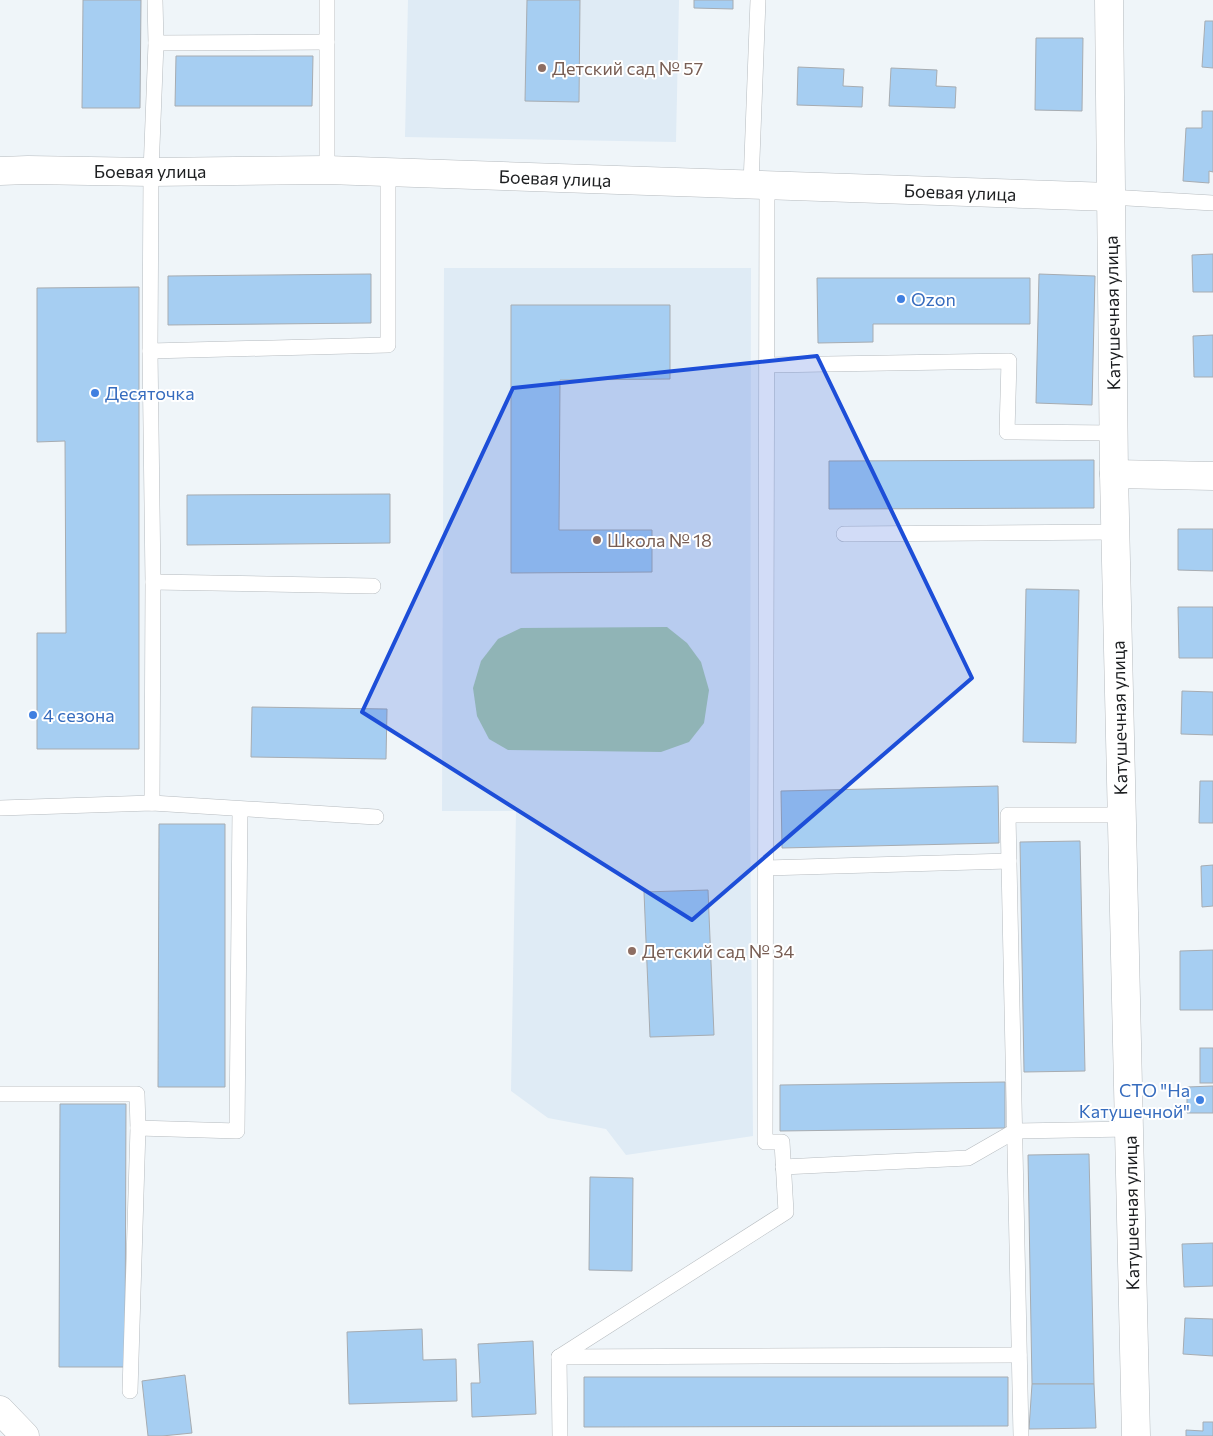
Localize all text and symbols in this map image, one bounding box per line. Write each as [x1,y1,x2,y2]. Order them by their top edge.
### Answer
place label: Детский сад № 57 [552,57,703,79]
marker: Детский сад № 57 [536,62,548,74]
street label: Боевая улица [94,160,206,182]
street label: Боевая улица [498,165,612,191]
street label: Боевая улица [903,179,1017,205]
street label: Катушечная улица [1100,235,1124,391]
place label: Ozon [911,288,956,310]
marker: Ozon [895,293,907,305]
place label: Десяточка [105,382,195,404]
marker: Десяточка [89,387,101,399]
place label: Школа № 18 [607,529,712,551]
marker: Школа № 18 [591,534,603,546]
street label: Катушечная улица [1107,640,1131,796]
place label: 4 сезона [43,704,115,726]
marker: 4 сезона [27,709,39,721]
place label: Детский сад № 34 [642,940,795,962]
marker: Детский сад № 34 [626,945,638,957]
place label: СТО "На Катушечной" [1079,1079,1190,1122]
marker: СТО "На Катушечной" [1194,1094,1206,1106]
street label: Катушечная улица [1119,1135,1143,1291]

